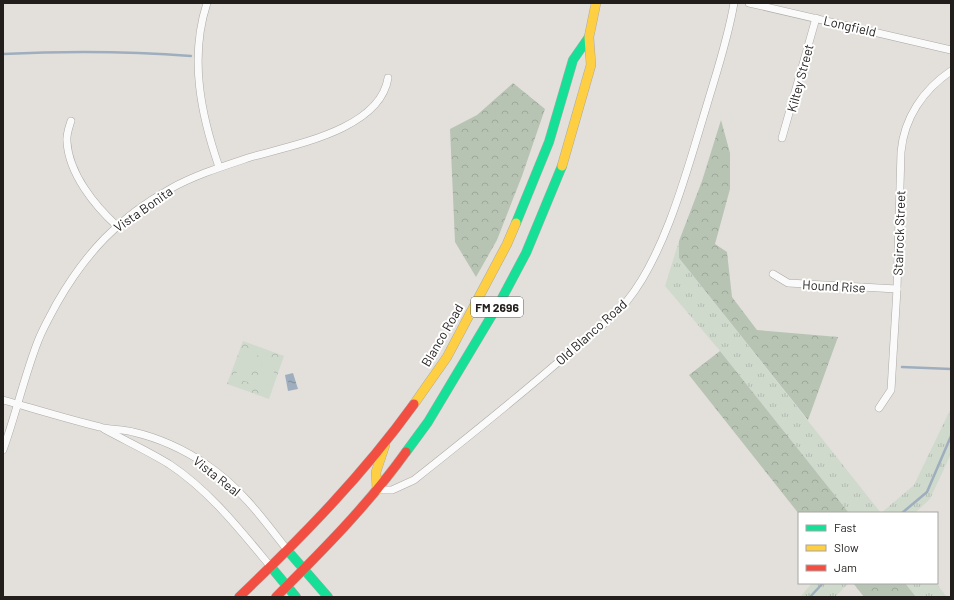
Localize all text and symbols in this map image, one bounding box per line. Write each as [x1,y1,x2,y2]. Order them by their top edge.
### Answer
street label: Longfield [822,12,878,40]
street label: Kiltey Street [783,42,817,114]
street label: Vista Bonita [111,183,175,235]
street label: Stairock Street [890,190,908,276]
street label: Hound Rise [802,276,866,296]
street label: Old Blanco Road [552,296,630,368]
road number: FM 2696 [471,297,523,317]
street label: Blanco Road [418,301,466,369]
street label: Vista Real [190,453,244,499]
legend [798,512,938,584]
text: Fast [834,520,857,534]
text: Slow [834,540,859,554]
text: Jam [834,560,857,574]

